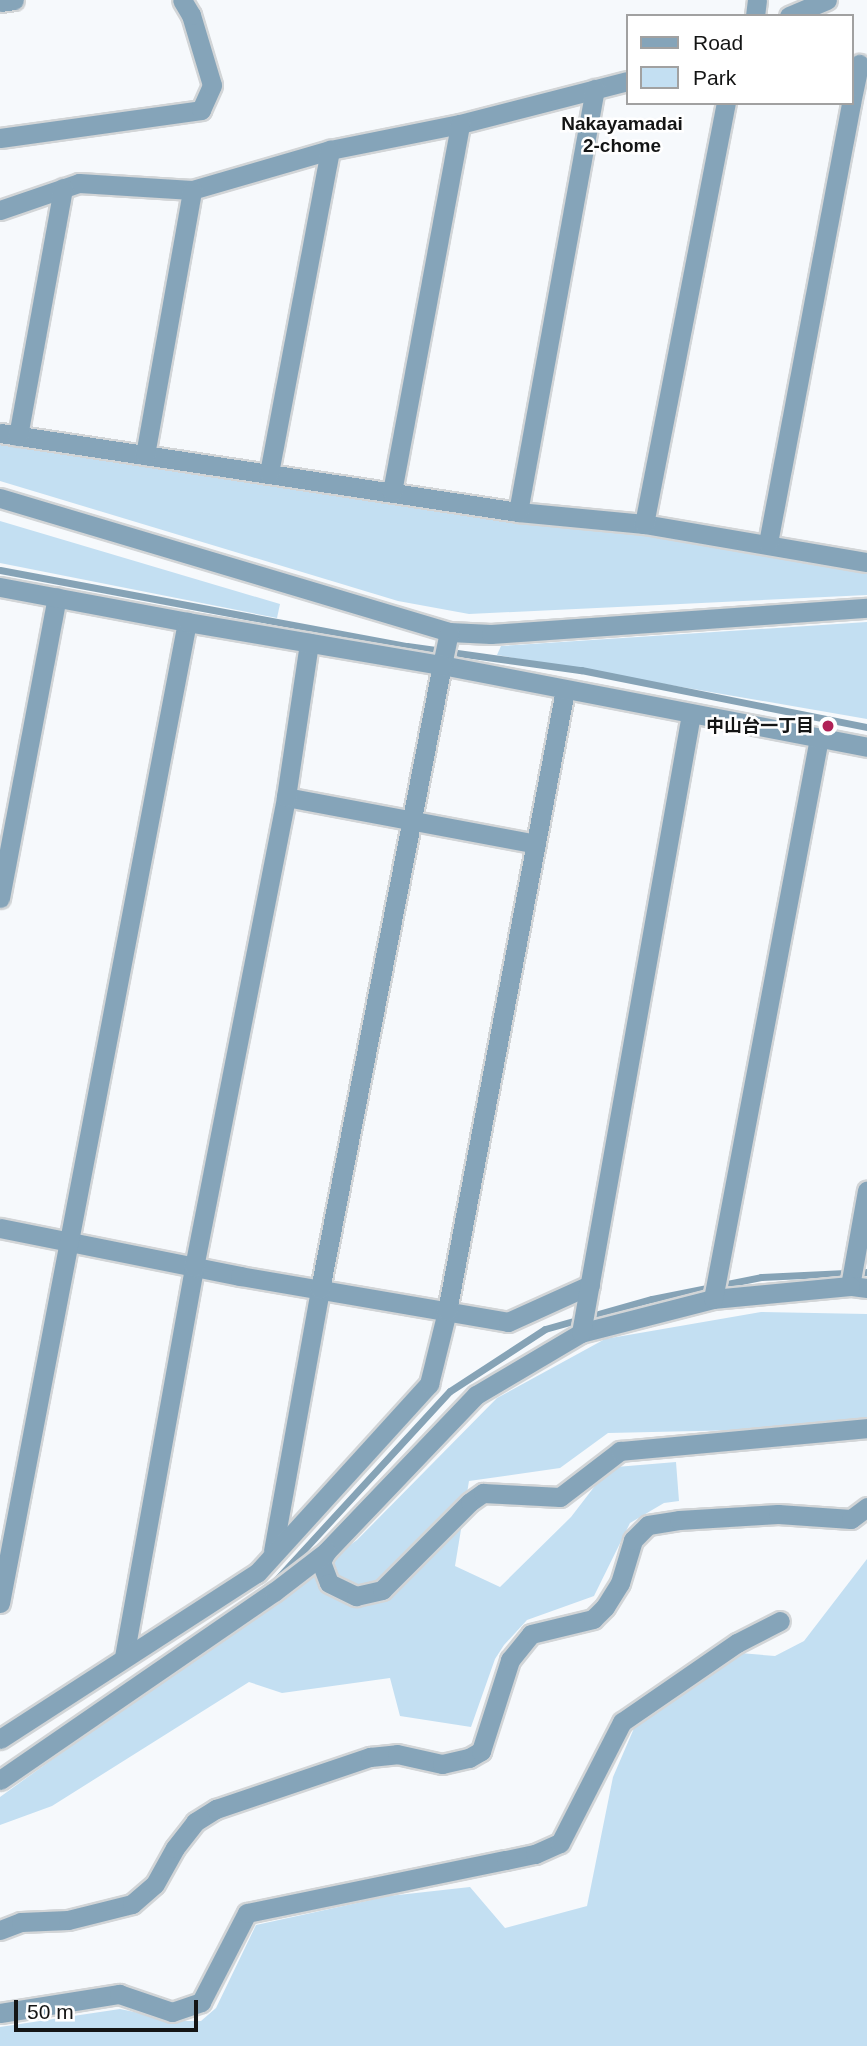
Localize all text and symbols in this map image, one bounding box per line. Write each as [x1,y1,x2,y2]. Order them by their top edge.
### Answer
legend [626,14,853,105]
text: Road [693,31,743,54]
text: Park [693,66,736,89]
district label: Nakayamadai 2-chome [561,113,683,157]
place label: 中山台一丁目 [706,715,814,737]
marker: 中山台一丁目 [820,718,836,734]
scale bar [18,1986,201,2030]
text: 50 m [27,2000,74,2023]

